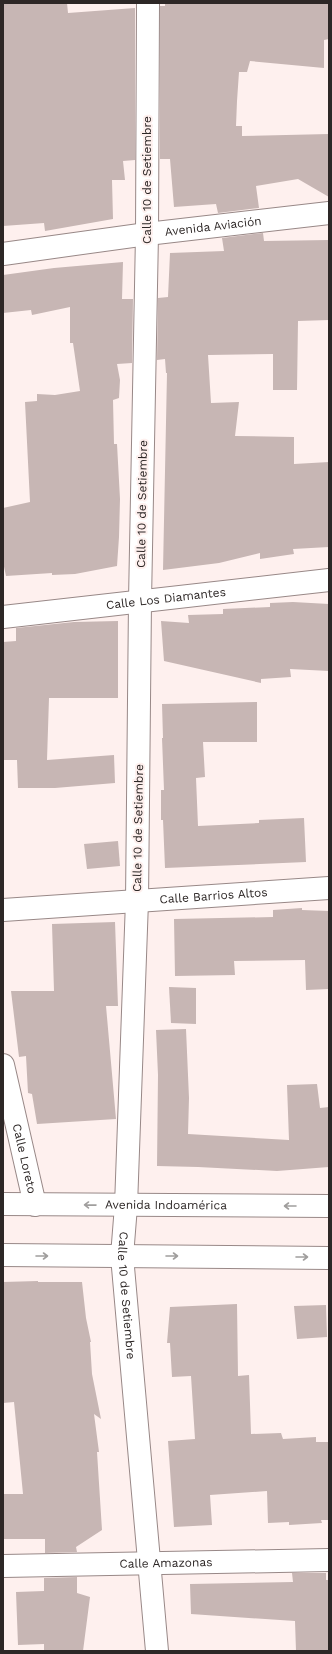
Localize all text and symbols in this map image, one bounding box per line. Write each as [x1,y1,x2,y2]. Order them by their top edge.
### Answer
street label: Calle 10 de Setiembre [140,116,154,244]
street label: Avenida Aviación [164,214,262,239]
street label: Calle 10 de Setiembre [134,440,150,568]
street label: Calle Los Diamantes [105,585,227,612]
street label: Calle 10 de Setiembre [130,764,146,892]
street label: Calle Barrios Altos [159,885,268,906]
street label: Calle Loreto [10,1122,39,1195]
street label: Avenida Indoamérica [105,1198,227,1212]
one-way arrow [84,1201,97,1209]
one-way arrow [284,1202,297,1210]
street label: Calle 10 de Setiembre [115,1231,138,1360]
one-way arrow [35,1252,48,1260]
one-way arrow [165,1253,178,1260]
one-way arrow [295,1254,308,1261]
street label: Calle Amazonas [119,1555,213,1571]

